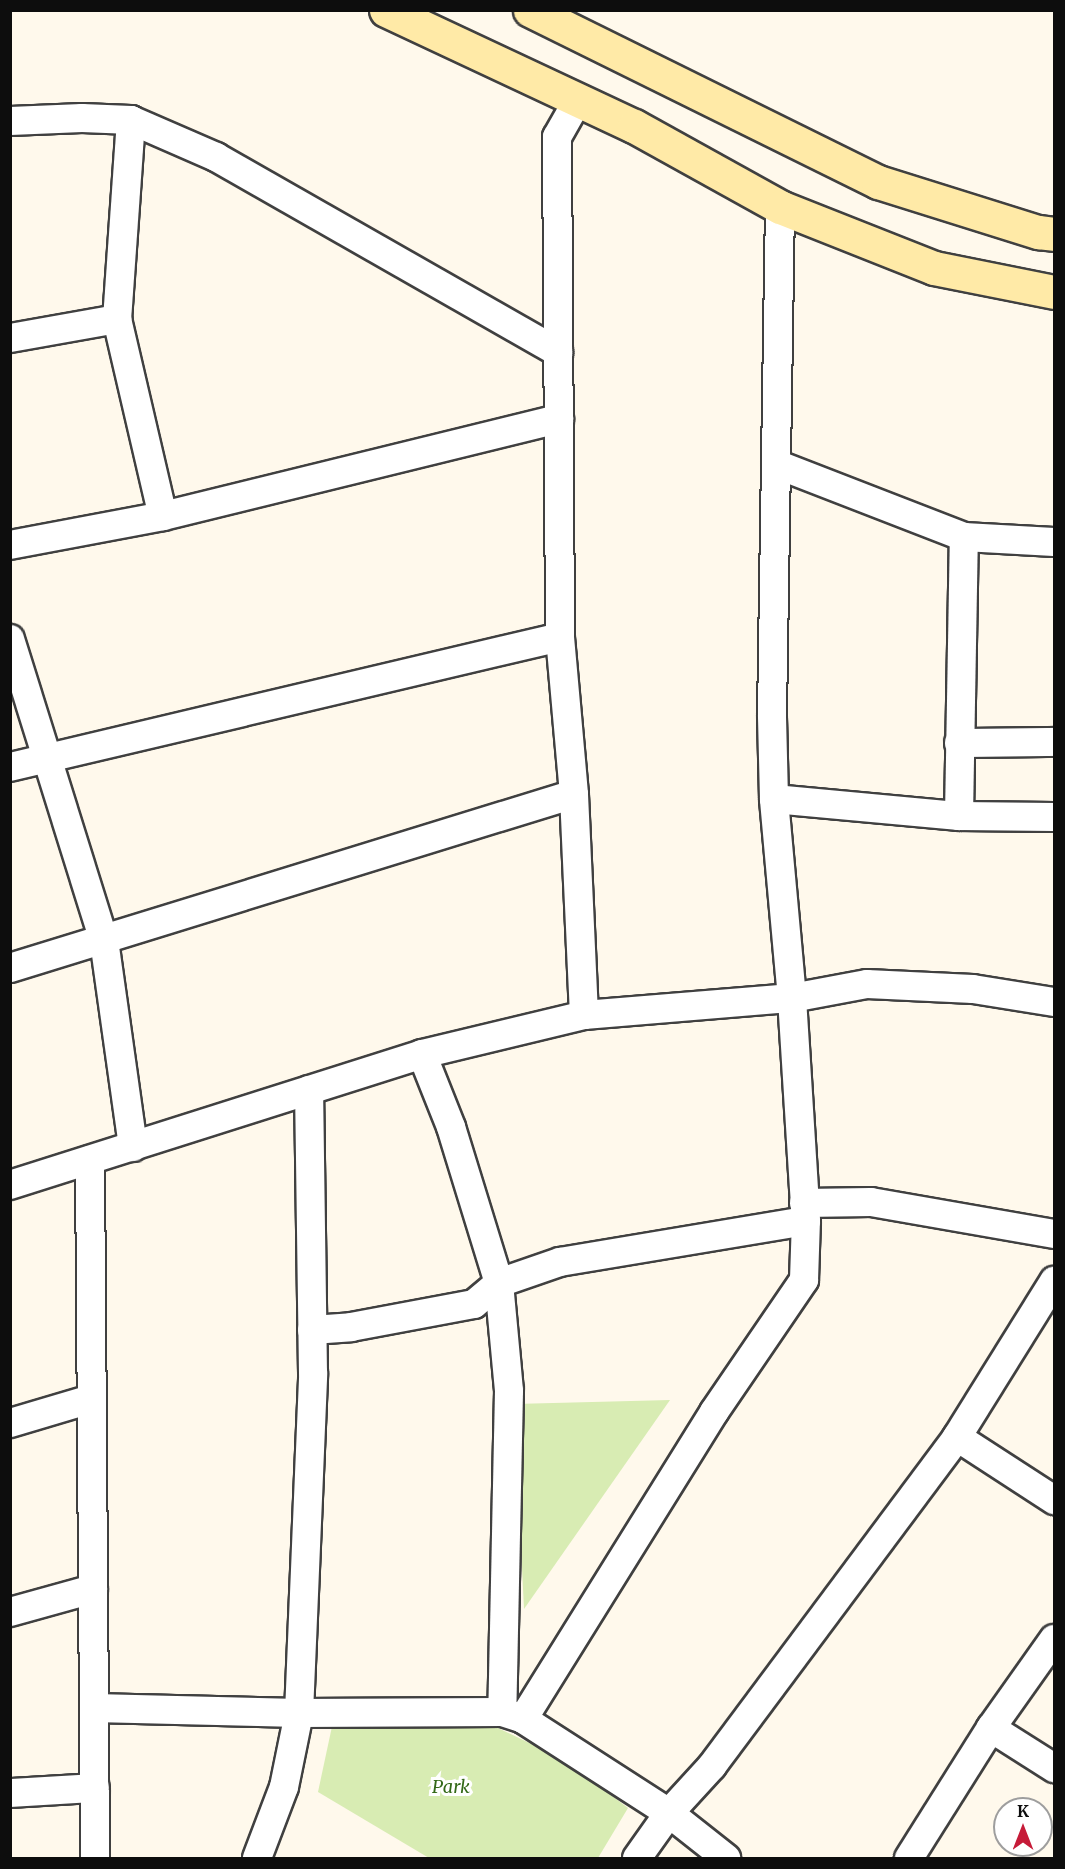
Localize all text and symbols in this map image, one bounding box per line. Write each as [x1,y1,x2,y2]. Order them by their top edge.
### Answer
park label: Park [432,1776,470,1798]
north arrow [993,1797,1053,1857]
text: K [1017,1801,1029,1821]

